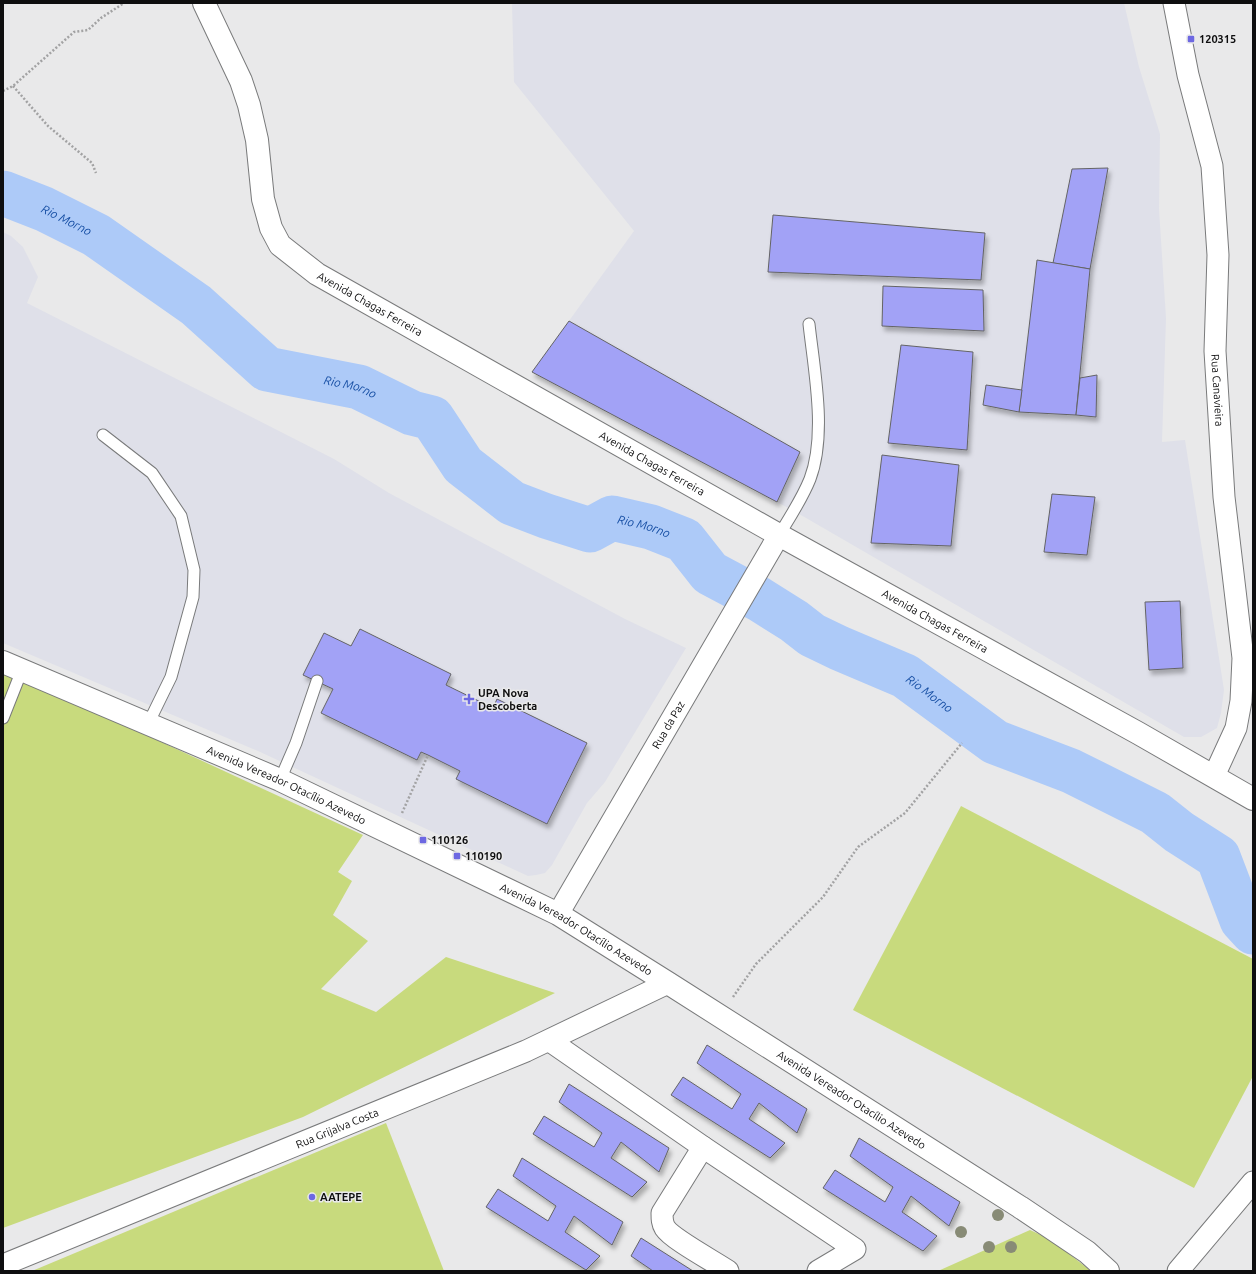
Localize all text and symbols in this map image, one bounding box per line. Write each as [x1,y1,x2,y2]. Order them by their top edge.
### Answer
place label: 120315 [1199,33,1236,45]
marker: 120315 [1186,34,1196,44]
water label: Rio Morno [39,202,94,238]
street label: Avenida Chagas Ferreira [315,269,425,338]
street label: Rua Canavieira [1209,354,1226,427]
water label: Rio Morno [323,373,379,401]
street label: Avenida Chagas Ferreira [597,429,707,498]
water label: Rio Morno [616,512,673,540]
street label: Avenida Chagas Ferreira [880,587,990,655]
water label: Rio Morno [904,672,956,715]
place label: UPA Nova Descoberta [478,687,537,712]
marker: UPA Nova Descoberta [463,693,475,705]
street label: Rua da Paz [650,699,687,751]
street label: Avenida Vereador Otacílio Azevedo [205,744,368,827]
place label: 110126 [431,834,468,846]
marker: 110126 [418,835,428,845]
place label: 110190 [465,850,502,862]
marker: 110190 [452,851,462,861]
street label: Avenida Vereador Otacílio Azevedo [498,881,655,978]
street label: Avenida Vereador Otacílio Azevedo [775,1048,928,1151]
street label: Rua Grijalva Costa [294,1106,380,1151]
place label: AATEPE [320,1191,362,1203]
marker: AATEPE [307,1192,317,1202]

